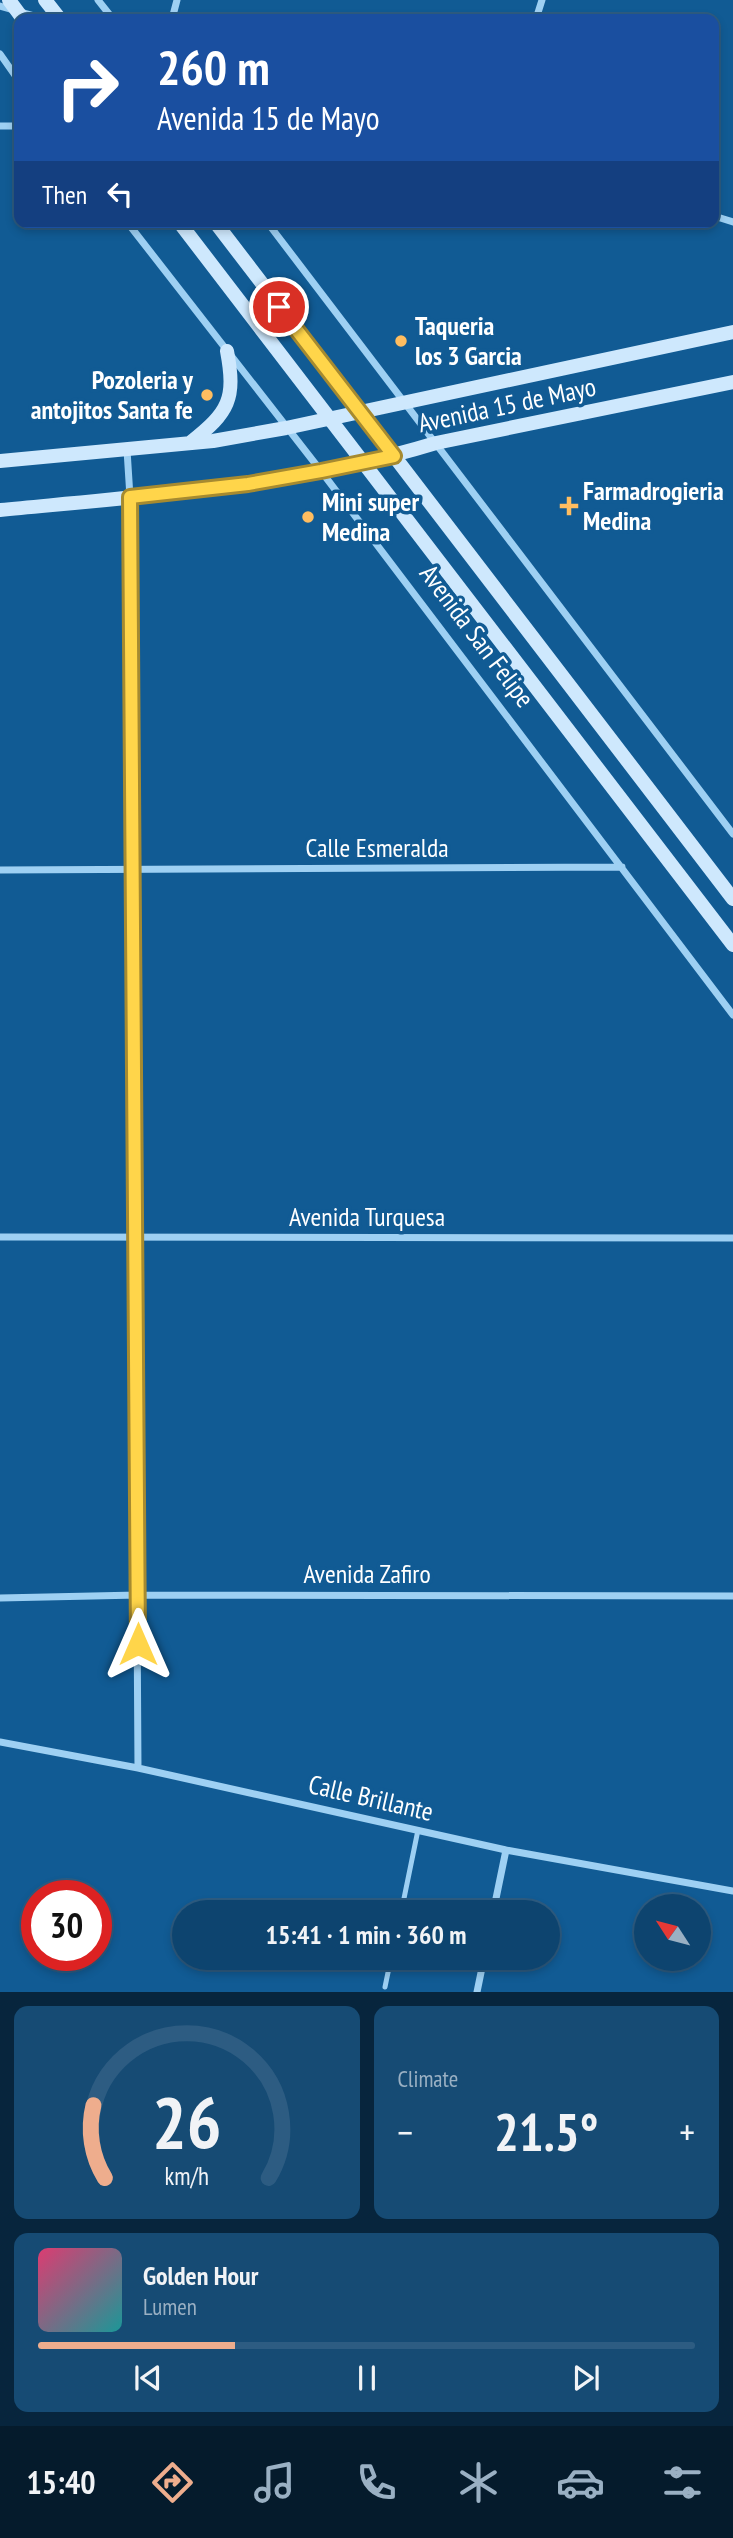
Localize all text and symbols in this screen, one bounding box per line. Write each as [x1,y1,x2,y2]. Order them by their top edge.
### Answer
text: 260 m [157,35,270,99]
icon: right [42,42,133,133]
text: Avenida 15 de Mayo [157,97,380,139]
icon: left [101,175,139,213]
text: Then [42,178,87,211]
pin [249,277,309,337]
icon: arrive [260,288,298,326]
place label: Taqueria los 3 Garcia [415,309,522,372]
marker: Taqueria los 3 Garcia [393,333,409,349]
place label: Pozoleria y antojitos Santa fe [31,363,194,426]
street label: Avenida 15 de Mayo [415,370,599,439]
marker: Pozoleria y antojitos Santa fe [199,387,215,403]
place label: Farmadrogieria Medina [583,474,724,537]
place label: Mini super Medina [322,485,419,548]
marker: Farmadrogieria Medina [561,498,577,514]
marker: Mini super Medina [300,509,316,525]
street label: Avenida San Felipe [413,558,542,714]
street label: Calle Esmeralda [305,831,449,864]
street label: Avenida Turquesa [289,1200,445,1233]
street label: Avenida Zafiro [303,1557,431,1590]
position arrow [101,1607,175,1681]
street label: Calle Brillante [306,1767,437,1828]
speed limit sign: 30 [21,1880,112,1971]
north arrow [634,1894,710,1970]
map controls [634,1894,711,1971]
text: 15:41 · 1 min · 360 m [266,1918,466,1951]
text: Climate [398,2064,458,2093]
text: 26 [152,2075,222,2169]
text: 21.5° [494,2098,599,2165]
text: − [398,2107,413,2156]
text: + [679,2107,695,2156]
text: km/h [165,2160,209,2192]
text: Golden Hour [143,2259,258,2292]
text: Lumen [143,2292,197,2321]
icon: previous [129,2359,167,2397]
icon: pause [348,2359,386,2397]
icon: next [567,2359,605,2397]
icon: directions [148,2458,197,2507]
icon: music [250,2458,299,2507]
icon: phone [352,2458,401,2507]
icon: climate [454,2458,503,2507]
icon: car [556,2458,605,2507]
icon: filters [658,2458,707,2507]
text: 15:40 [26,2461,96,2503]

